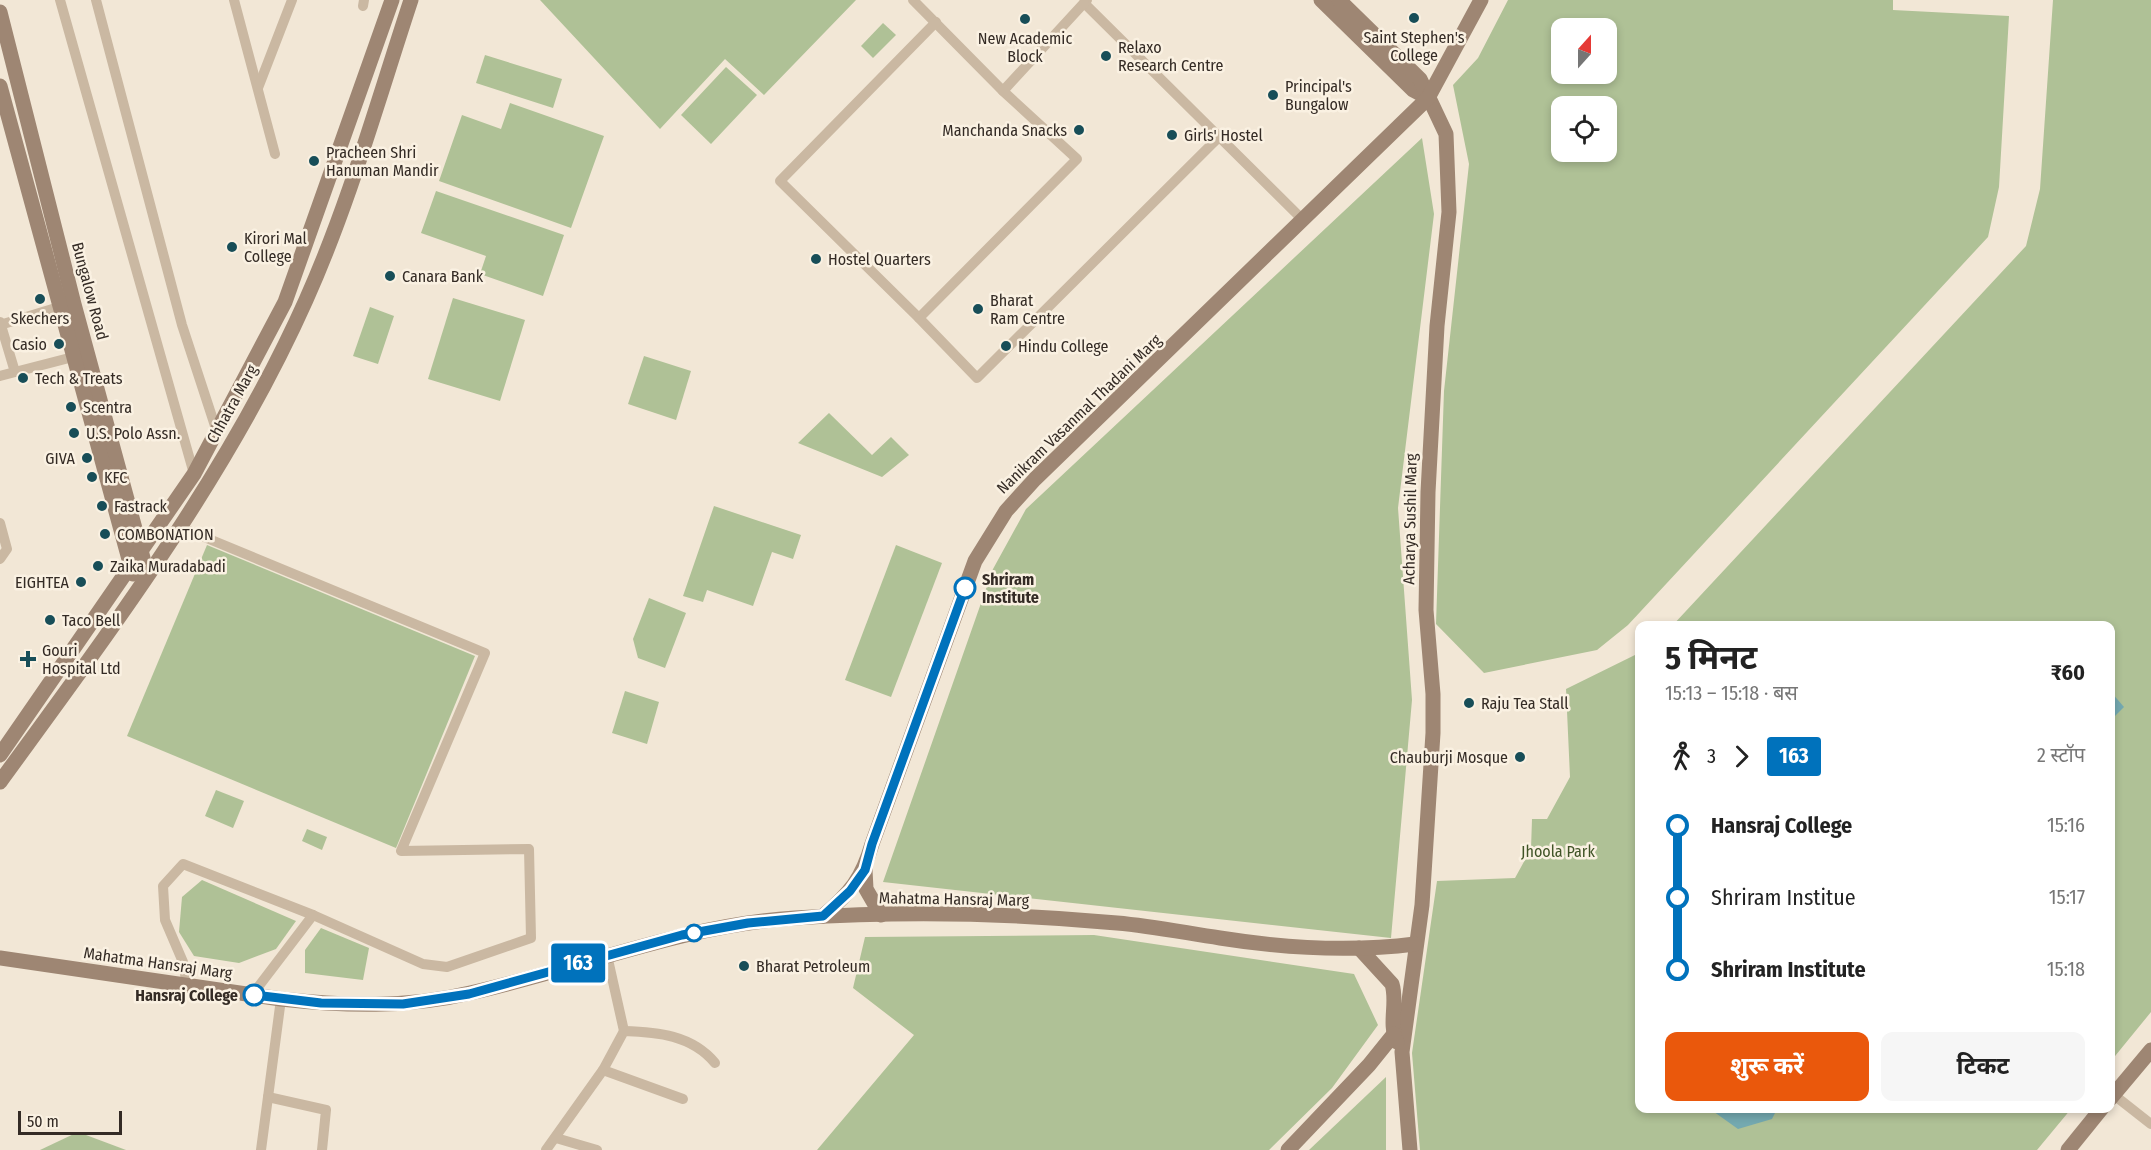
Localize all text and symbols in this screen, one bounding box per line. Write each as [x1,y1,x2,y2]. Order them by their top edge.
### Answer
marker: Saint Stephen's College [1407,11,1421,25]
marker: New Academic Block [1018,12,1032,26]
north arrow [1551,18,1617,84]
map controls [1551,18,1617,162]
place label: Saint Stephen's College [1363,28,1465,65]
place label: New Academic Block [978,29,1072,66]
place label: Relaxo Research Centre [1118,38,1224,75]
marker: Relaxo Research Centre [1099,49,1113,63]
place label: Principal's Bungalow [1285,77,1352,114]
marker: Principal's Bungalow [1266,88,1280,102]
button: locate [1551,96,1617,162]
place label: Manchanda Snacks [942,121,1067,140]
marker: Manchanda Snacks [1072,123,1086,137]
place label: Girls' Hostel [1184,126,1263,145]
marker: Girls' Hostel [1165,128,1179,142]
place label: Pracheen Shri Hanuman Mandir [326,143,439,180]
marker: Pracheen Shri Hanuman Mandir [307,154,321,168]
place label: Kirori Mal College [244,229,307,266]
street label: Bungalow Road [68,240,112,342]
marker: Kirori Mal College [225,240,239,254]
place label: Hostel Quarters [828,250,931,269]
marker: Hostel Quarters [809,252,823,266]
place label: Canara Bank [402,267,484,286]
marker: Canara Bank [383,269,397,283]
place label: Bharat Ram Centre [990,291,1065,328]
marker: Skechers [33,292,47,306]
marker: Bharat Ram Centre [971,302,985,316]
place label: Skechers [11,309,69,328]
street label: Nanikram Vasanmal Thadani Marg [993,330,1165,498]
place label: Casio [12,335,47,354]
marker: Casio [52,337,66,351]
place label: Hindu College [1018,337,1109,356]
marker: Hindu College [999,339,1013,353]
street label: Chhatra Marg [203,361,262,447]
place label: Tech & Treats [35,369,123,388]
marker: Tech & Treats [16,371,30,385]
place label: Scentra [83,398,132,417]
marker: Scentra [64,400,78,414]
place label: U.S. Polo Assn. [86,424,180,443]
marker: U.S. Polo Assn. [67,426,81,440]
place label: GIVA [45,449,76,468]
marker: GIVA [80,451,94,465]
street label: Acharya Sushil Marg [1399,453,1421,585]
place label: KFC [104,468,127,487]
marker: KFC [85,470,99,484]
place label: Fastrack [114,497,168,516]
marker: Fastrack [95,499,109,513]
place label: COMBONATION [117,525,214,544]
marker: COMBONATION [98,527,112,541]
place label: Zaika Muradabadi [110,557,226,576]
marker: Zaika Muradabadi [91,559,105,573]
place label: Shriram Institute [982,570,1039,607]
place label: EIGHTEA [15,573,70,592]
marker: EIGHTEA [74,575,88,589]
marker: Shriram Institute [954,577,976,599]
place label: Taco Bell [62,611,120,630]
marker: Taco Bell [43,613,57,627]
text: 5 मिनट [1665,638,1757,678]
place label: Gouri Hospital Ltd [42,641,121,678]
marker: Gouri Hospital Ltd [19,650,37,668]
text: ₹60 [2051,659,2085,686]
text: 15:13 – 15:18 · बस [1665,681,1798,705]
place label: Raju Tea Stall [1481,694,1568,713]
marker: Raju Tea Stall [1462,696,1476,710]
icon: walk [1665,740,1698,773]
icon: forward [1725,740,1758,773]
text: 163 [1779,743,1809,769]
text: 2 स्टॉप [2037,743,2085,767]
text: 3 [1707,744,1716,768]
place label: Chauburji Mosque [1390,748,1508,767]
marker: Chauburji Mosque [1513,750,1527,764]
text: Hansraj College [1711,812,1852,839]
text: 15:16 [2047,813,2085,837]
park label: Jhoola Park [1521,842,1595,861]
text: Shriram Institue [1711,884,1856,911]
text: 15:17 [2049,885,2085,909]
street label: Mahatma Hansraj Marg [879,888,1030,910]
unlabelled marker [685,924,703,942]
street label: Mahatma Hansraj Marg [82,943,234,983]
line badge: 163 [544,944,612,982]
text: 163 [563,950,593,976]
text: Shriram Institute [1711,956,1866,983]
place label: Bharat Petroleum [756,957,870,976]
text: 15:18 [2047,957,2085,981]
marker: Bharat Petroleum [737,959,751,973]
marker: Hansraj College [243,984,265,1006]
place label: Hansraj College [135,986,238,1005]
button: शुरू करें [1665,1032,1869,1101]
button: टिकट [1881,1032,2085,1101]
scale bar [18,1108,122,1136]
text: 50 m [27,1112,59,1131]

